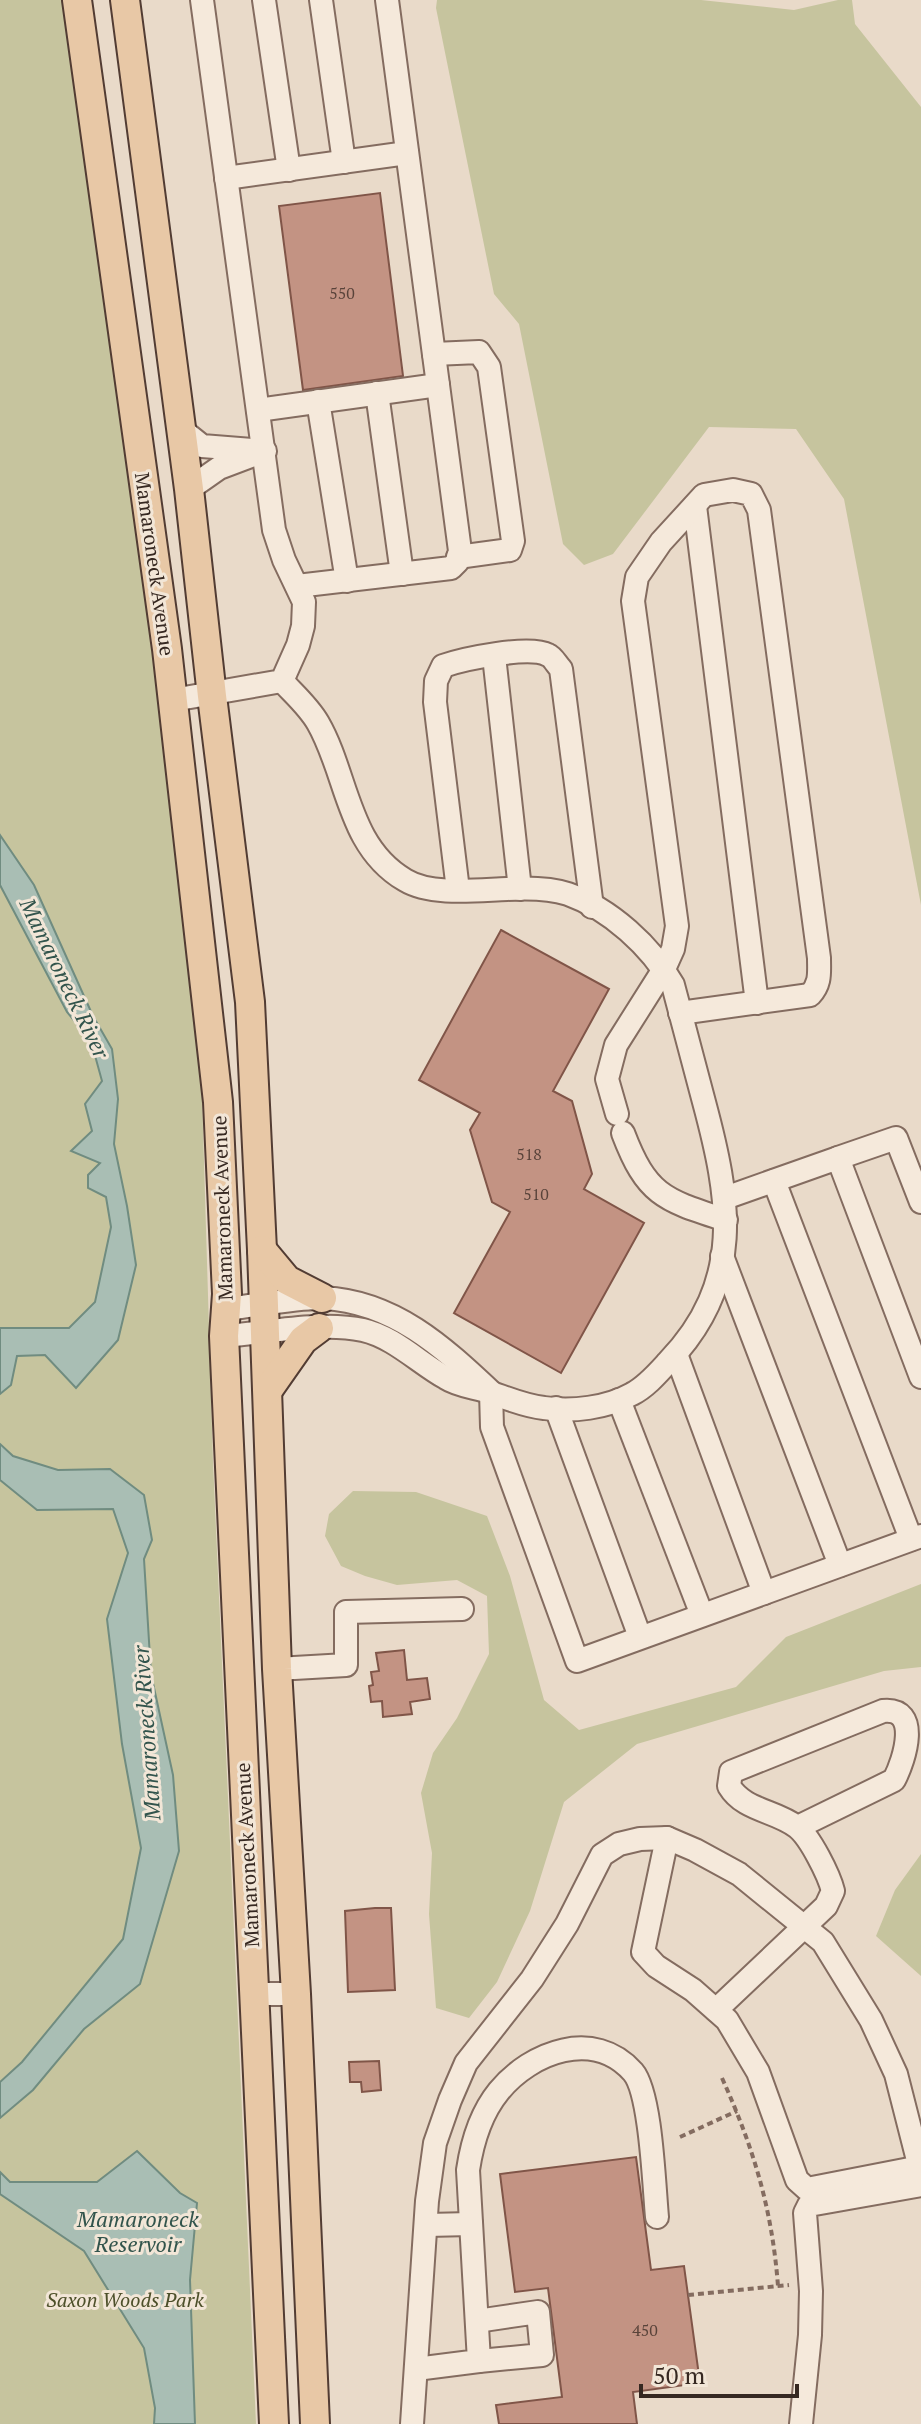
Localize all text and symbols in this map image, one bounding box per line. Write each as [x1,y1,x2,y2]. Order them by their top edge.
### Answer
house number: 550 [329,282,355,304]
street label: Mamaroneck Avenue [129,470,181,658]
water label: Mamaroneck River [13,892,117,1064]
street label: Mamaroneck Avenue [205,1115,239,1301]
house number: 518 [516,1143,542,1165]
house number: 510 [523,1183,549,1205]
water label: Mamaroneck River [125,1643,167,1822]
street label: Mamaroneck Avenue [229,1762,265,1948]
water label: Mamaroneck Reservoir [76,2204,199,2258]
park label: Saxon Woods Park [46,2286,204,2313]
house number: 450 [632,2319,658,2341]
scale bar [641,2348,797,2398]
text: 50 m [653,2359,705,2391]

